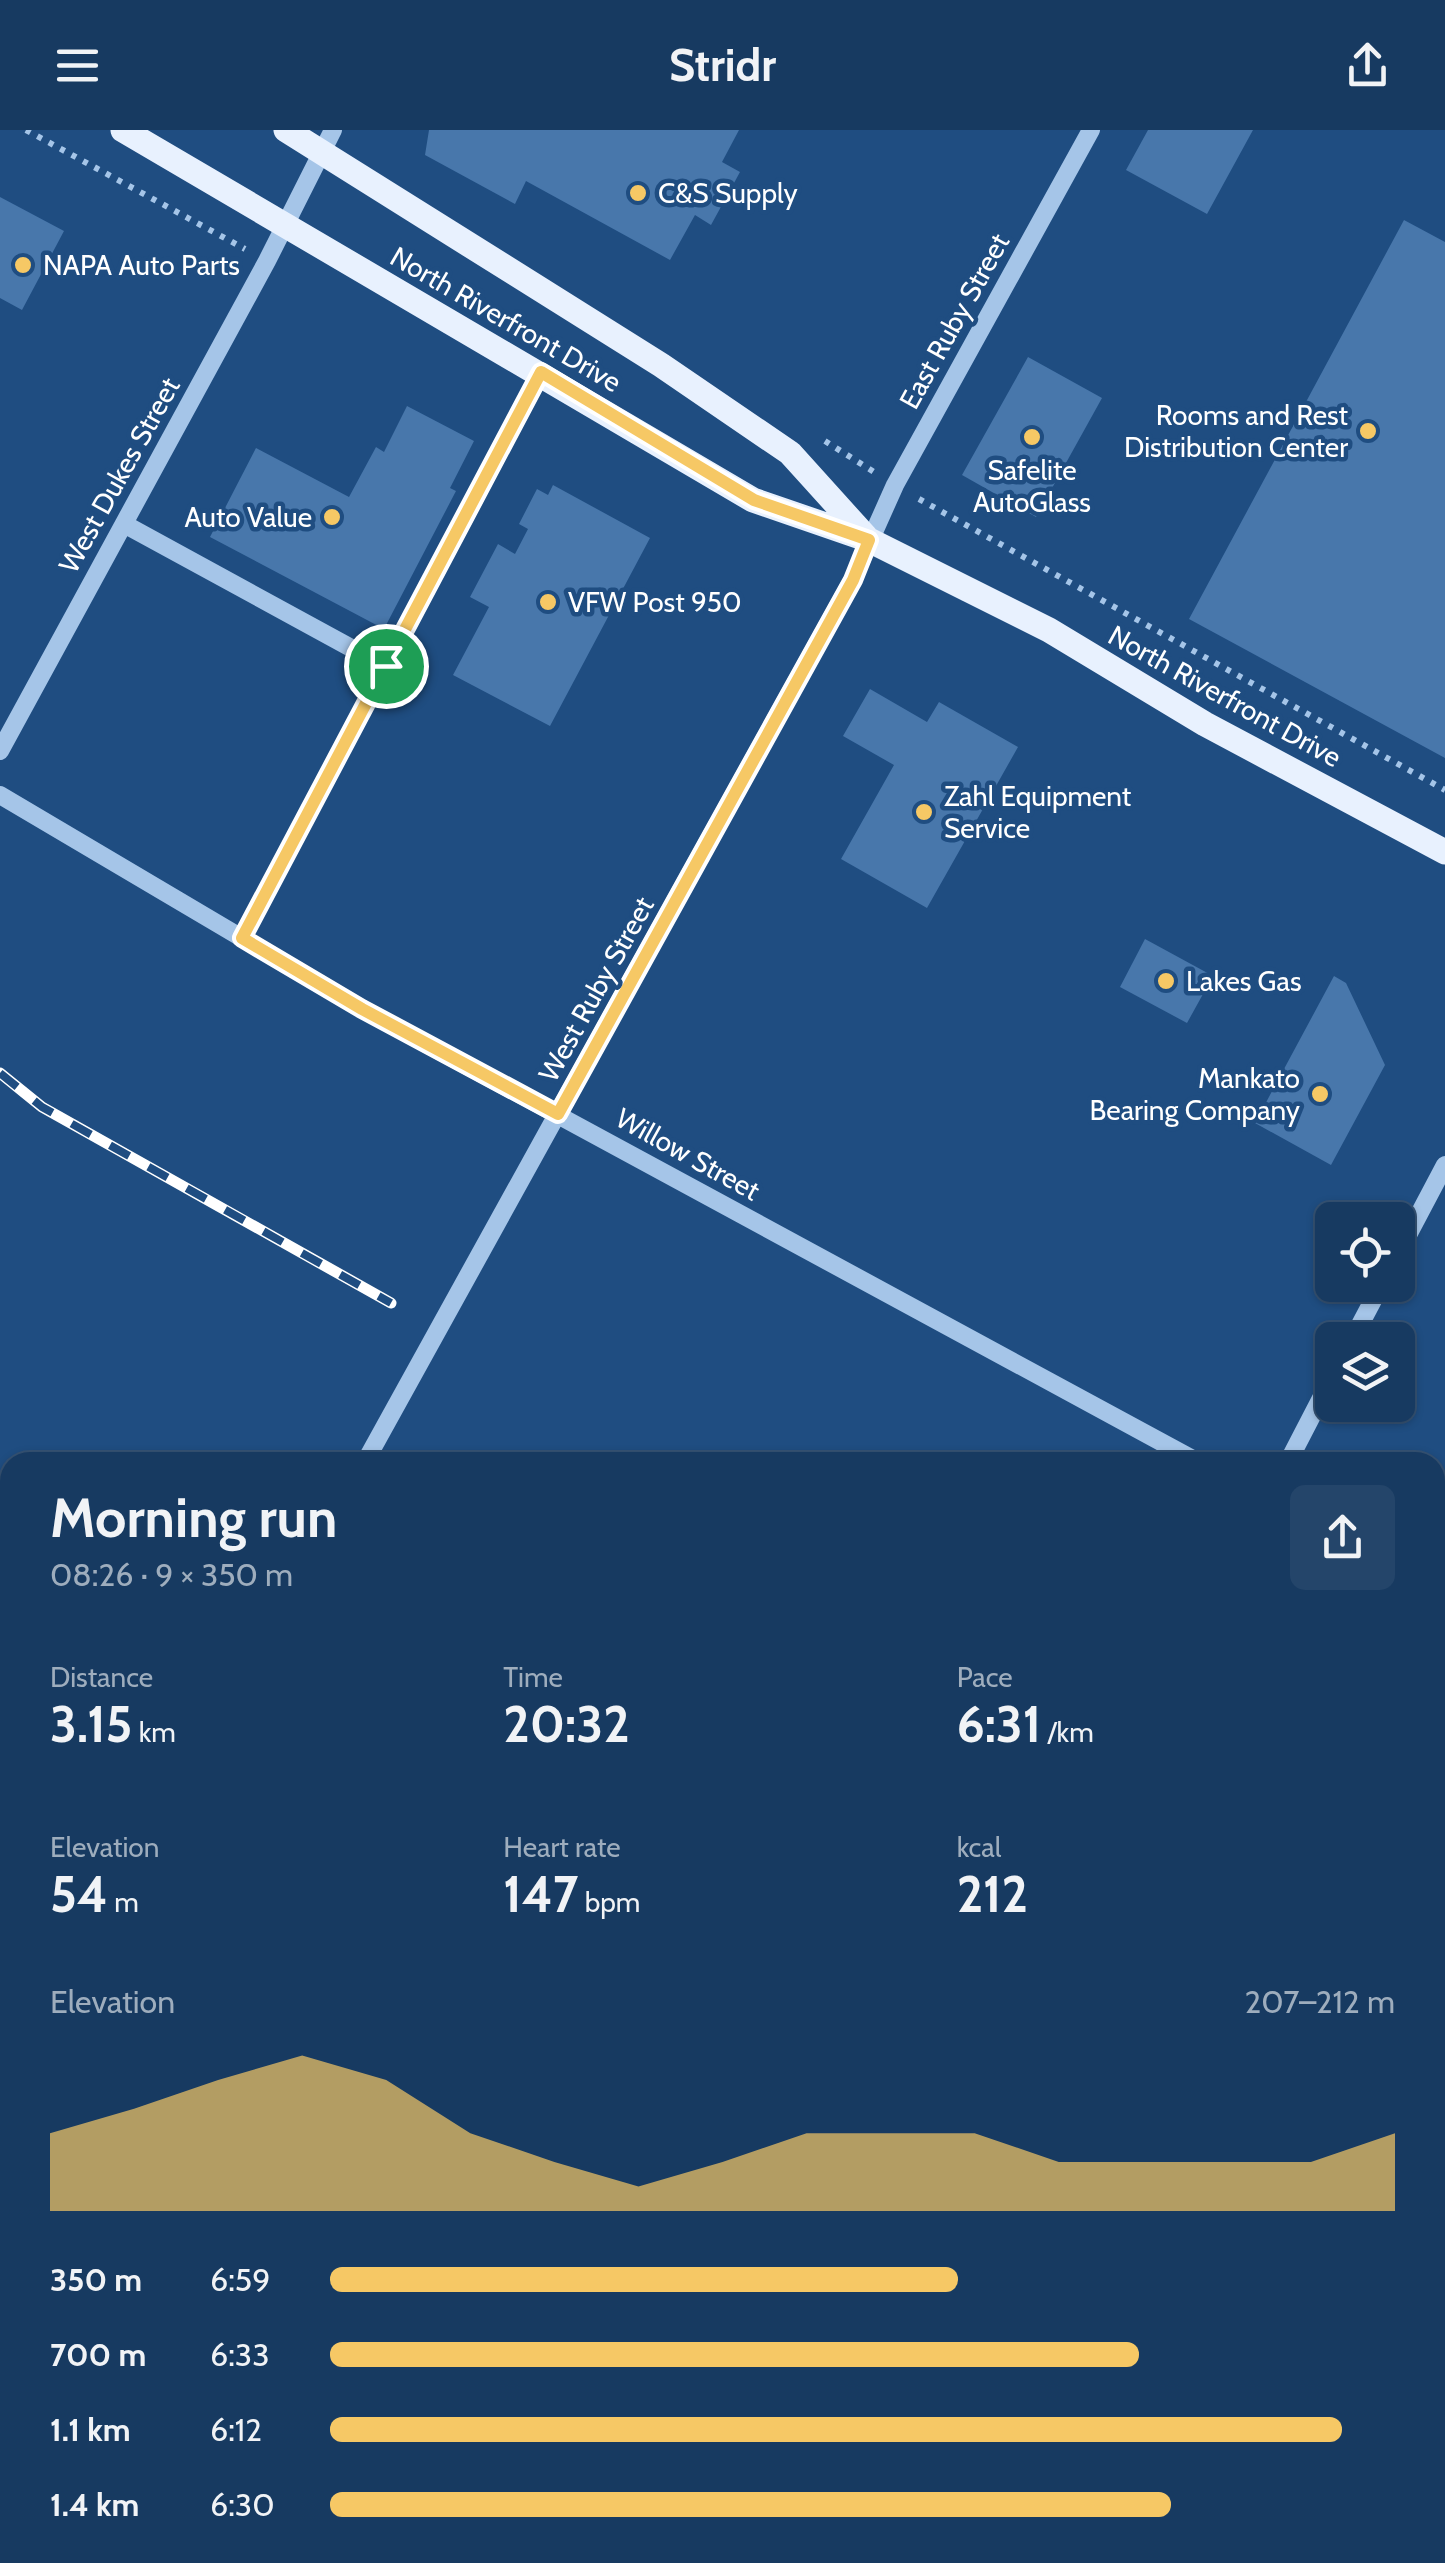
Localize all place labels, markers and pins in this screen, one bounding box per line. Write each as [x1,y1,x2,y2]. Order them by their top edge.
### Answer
place label: C&S Supply [658,176,798,210]
marker: C&S Supply [627,182,649,204]
place label: NAPA Auto Parts [43,248,240,282]
marker: NAPA Auto Parts [12,254,34,276]
place label: Rooms and Rest Distribution Center [1124,398,1348,464]
marker: Rooms and Rest Distribution Center [1357,420,1379,442]
marker: Safelite AutoGlass [1021,426,1043,448]
place label: Safelite AutoGlass [973,453,1091,519]
place label: Auto Value [184,500,312,534]
marker: Auto Value [321,506,343,528]
place label: VFW Post 950 [568,585,742,619]
marker: VFW Post 950 [537,591,559,613]
pin [344,624,429,709]
place label: Zahl Equipment Service [944,779,1131,845]
marker: Zahl Equipment Service [913,801,935,823]
place label: Lakes Gas [1186,964,1301,998]
marker: Lakes Gas [1155,970,1177,992]
place label: Mankato Bearing Company [1090,1061,1300,1127]
marker: Mankato Bearing Company [1309,1083,1331,1105]

